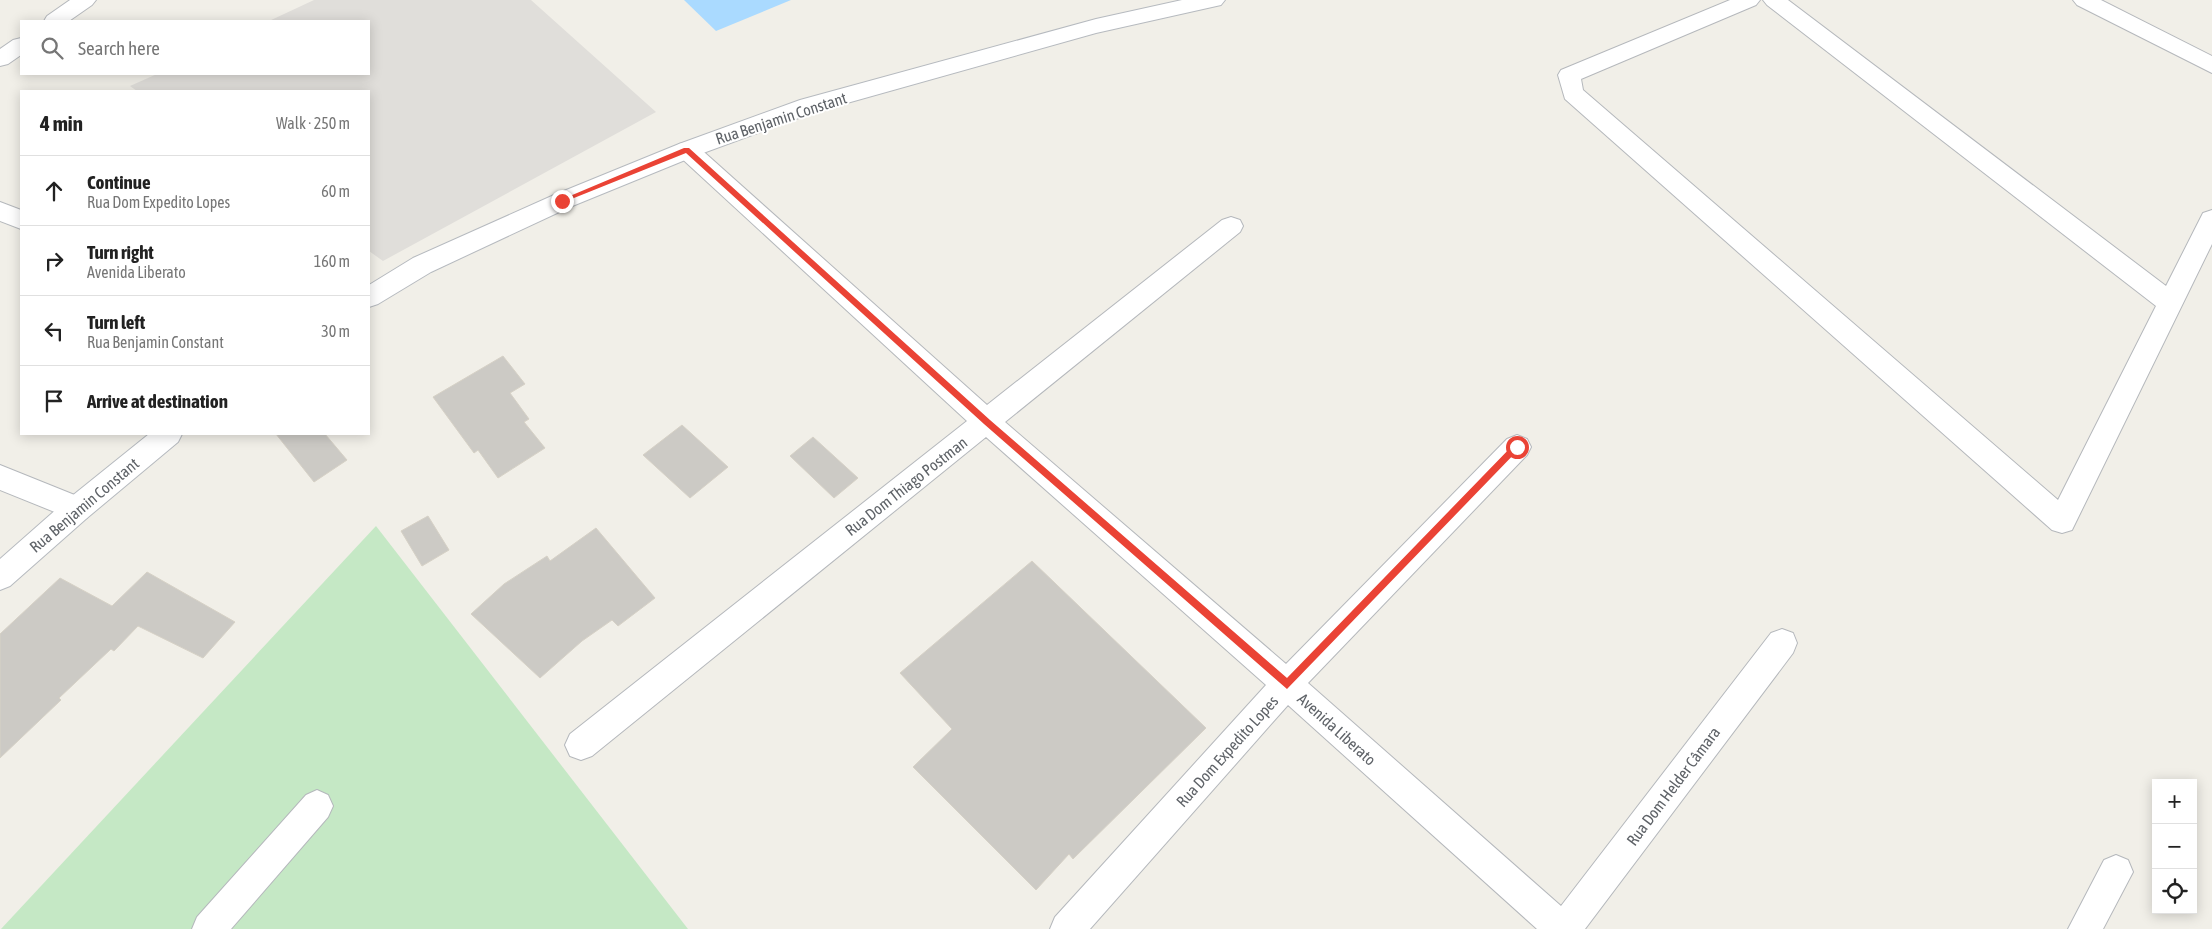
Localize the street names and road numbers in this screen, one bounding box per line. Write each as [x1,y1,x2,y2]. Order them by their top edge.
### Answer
street label: Rua Benjamin Constant [713,88,850,149]
street label: Rua Dom Thiago Postman [842,433,971,540]
street label: Rua Benjamin Constant [26,454,143,557]
street label: Avenida Liberato [1294,689,1380,769]
street label: Rua Dom Expedito Lopes [1172,691,1283,811]
street label: Rua Dom Helder Câmara [1623,723,1723,849]

